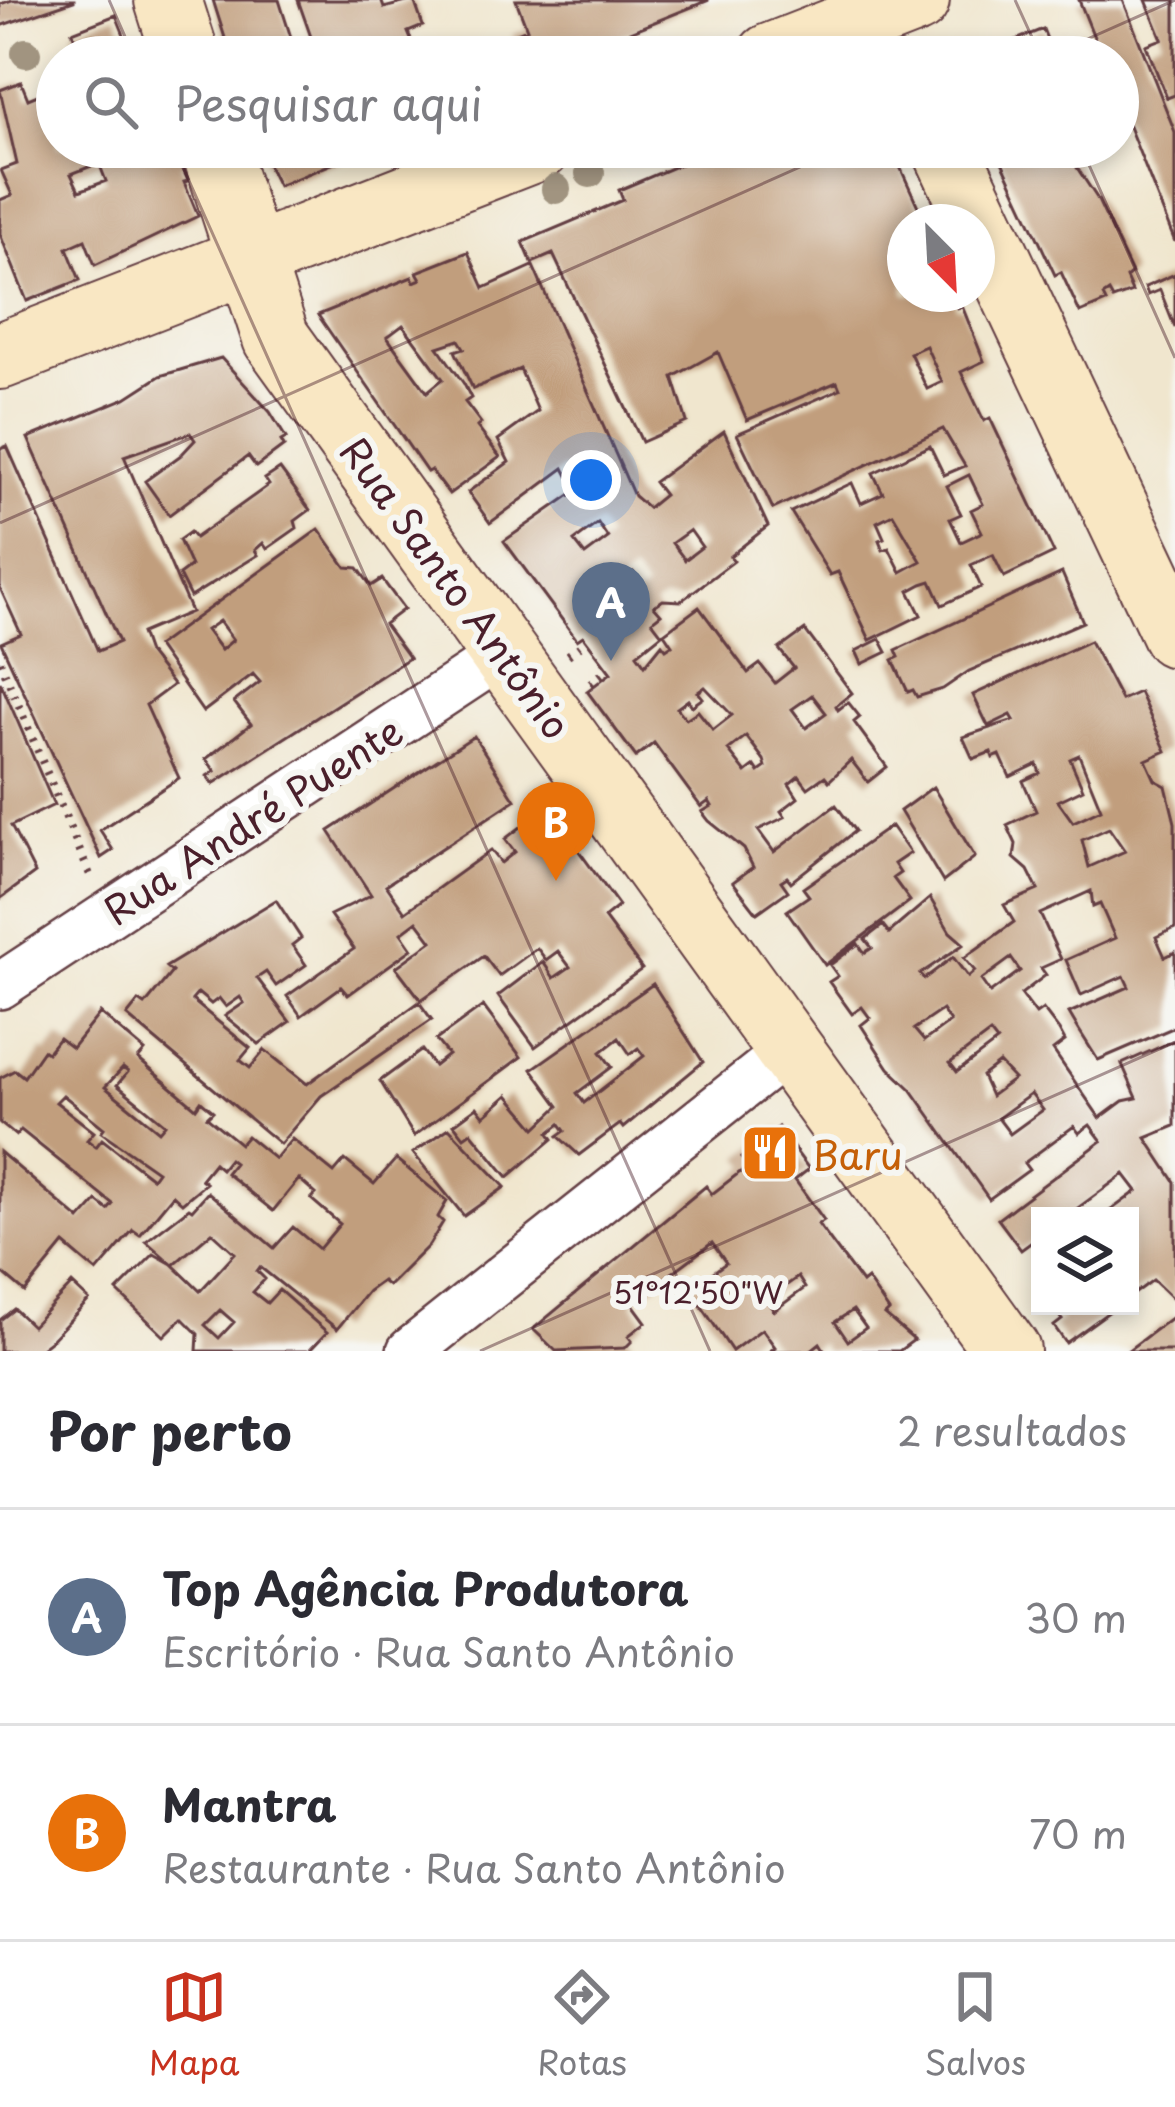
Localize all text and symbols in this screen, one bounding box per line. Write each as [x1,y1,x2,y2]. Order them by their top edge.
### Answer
search box [36,36,1139,168]
text: Pesquisar aqui [174,68,483,136]
icon: search [78,69,144,135]
north arrow [887,204,995,312]
street label: Rua Santo Antônio [327,424,587,750]
your location [561,450,621,510]
pin: A [572,562,650,661]
street label: Rua André Puente [91,700,413,938]
pin: B [517,782,595,881]
restaurant icon: Baru [739,1122,801,1184]
place label: Baru [812,1124,903,1183]
map controls [1031,1207,1139,1315]
button: layers [1031,1207,1139,1315]
text: 51°12'50"W [613,1269,783,1314]
text: Por perto [48,1391,292,1468]
text: 2 resultados [897,1400,1127,1459]
text: Top Agência Produtora [162,1553,689,1621]
text: A [72,1587,102,1646]
text: 30 m [1024,1587,1127,1646]
text: Escritório · Rua Santo Antônio [162,1621,735,1680]
text: Mantra [162,1769,337,1837]
text: B [74,1803,100,1862]
text: 70 m [1029,1803,1127,1862]
text: Restaurante · Rua Santo Antônio [162,1837,786,1896]
tab: Mapa [149,1964,240,2086]
tab: Rotas [537,1964,627,2086]
tab: Salvos [924,1964,1026,2086]

